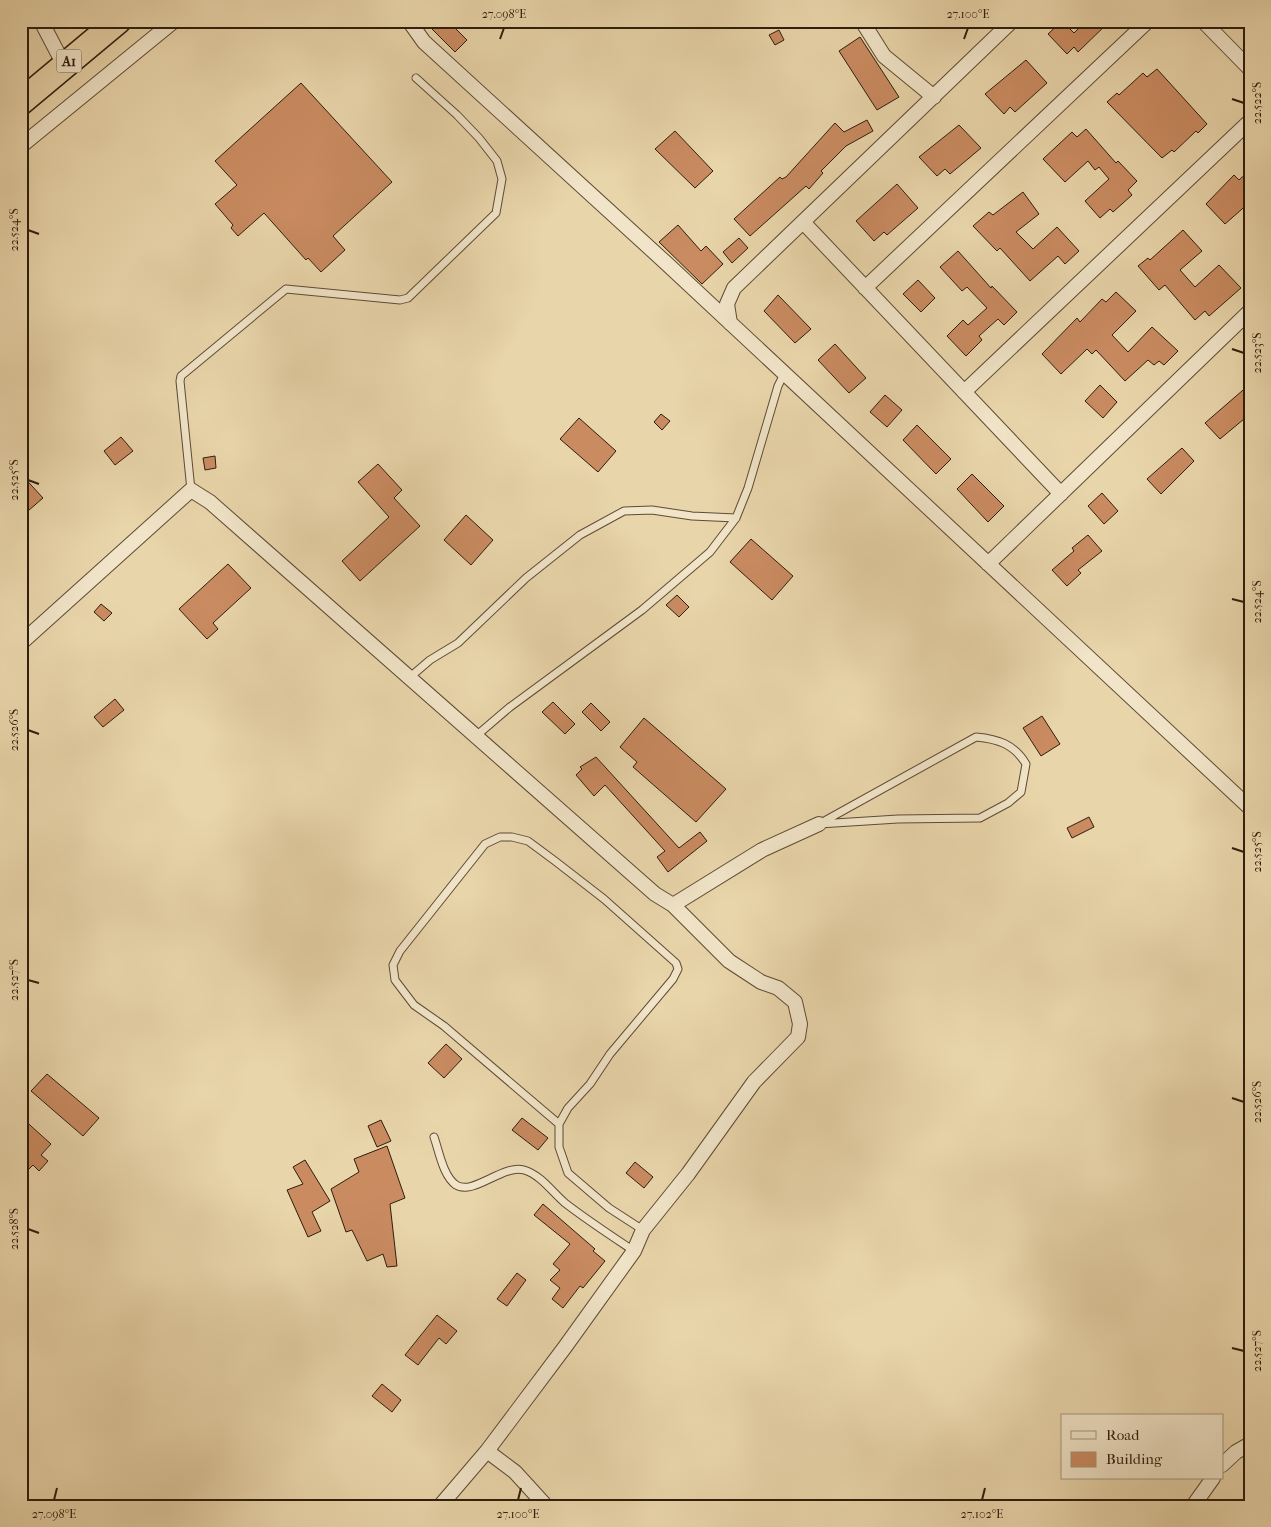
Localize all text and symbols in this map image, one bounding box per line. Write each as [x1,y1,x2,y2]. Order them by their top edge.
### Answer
text: 27.098°E [482,7,526,21]
text: 27.100°E [946,7,990,21]
road number: A1 [56,49,82,72]
text: 22.522°S [1250,82,1264,124]
text: 22.524°S [7,208,21,252]
text: 22.523°S [1250,332,1264,374]
text: 22.525°S [7,459,21,501]
text: 22.524°S [1250,580,1264,624]
text: 22.526°S [7,709,21,751]
text: 22.525°S [1250,831,1264,873]
text: 22.527°S [7,959,21,1001]
text: 22.526°S [1250,1081,1264,1123]
text: 22.528°S [7,1208,21,1250]
text: 22.527°S [1250,1330,1264,1372]
legend [1061,1414,1224,1480]
text: Road [1106,1426,1140,1444]
text: Building [1106,1450,1163,1468]
text: 27.098°E [32,1507,76,1521]
text: 27.100°E [496,1507,540,1521]
text: 27.102°E [961,1507,1003,1521]

